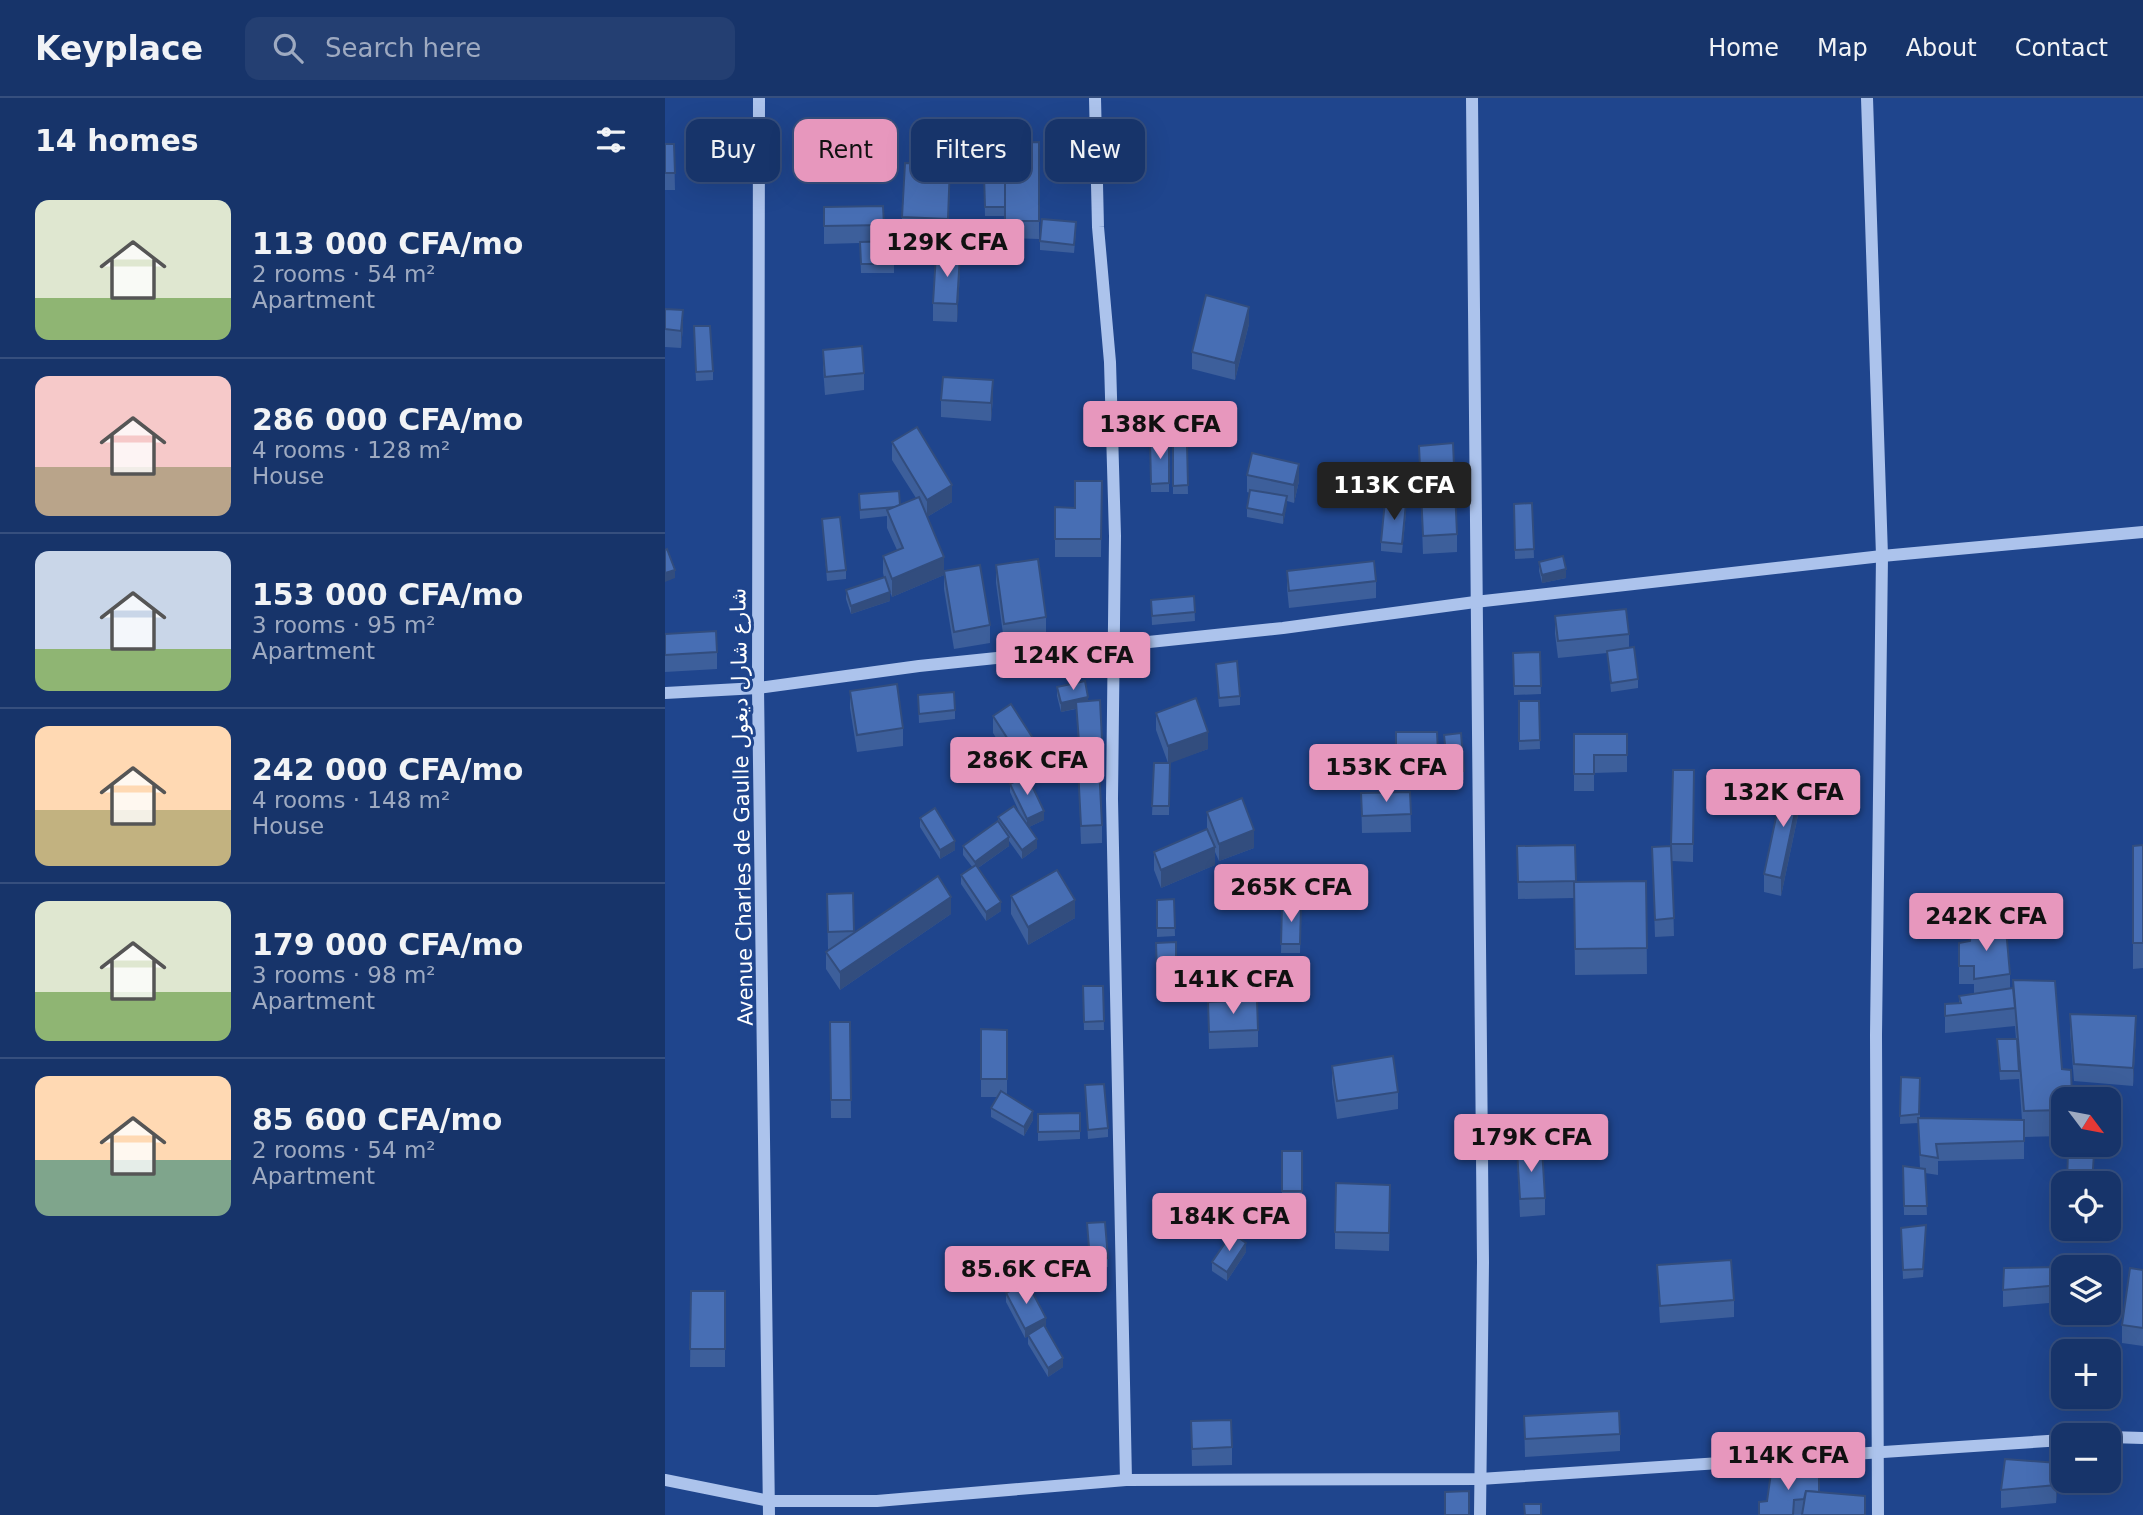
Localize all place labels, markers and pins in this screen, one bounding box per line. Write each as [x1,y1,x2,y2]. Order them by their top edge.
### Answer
pin: 129K CFA [875,220,1019,279]
pin: 138K CFA [1088,402,1232,461]
pin: 113K CFA [1322,462,1466,522]
pin: 124K CFA [1001,632,1145,692]
pin: 286K CFA [955,738,1099,797]
pin: 153K CFA [1314,744,1458,804]
pin: 132K CFA [1711,770,1855,829]
pin: 265K CFA [1219,864,1363,924]
pin: 242K CFA [1914,894,2058,953]
pin: 141K CFA [1161,956,1305,1016]
pin: 179K CFA [1459,1114,1603,1174]
pin: 184K CFA [1157,1194,1301,1253]
pin: 85.6K CFA [946,1246,1106,1306]
pin: 114K CFA [1716,1432,1860,1492]

